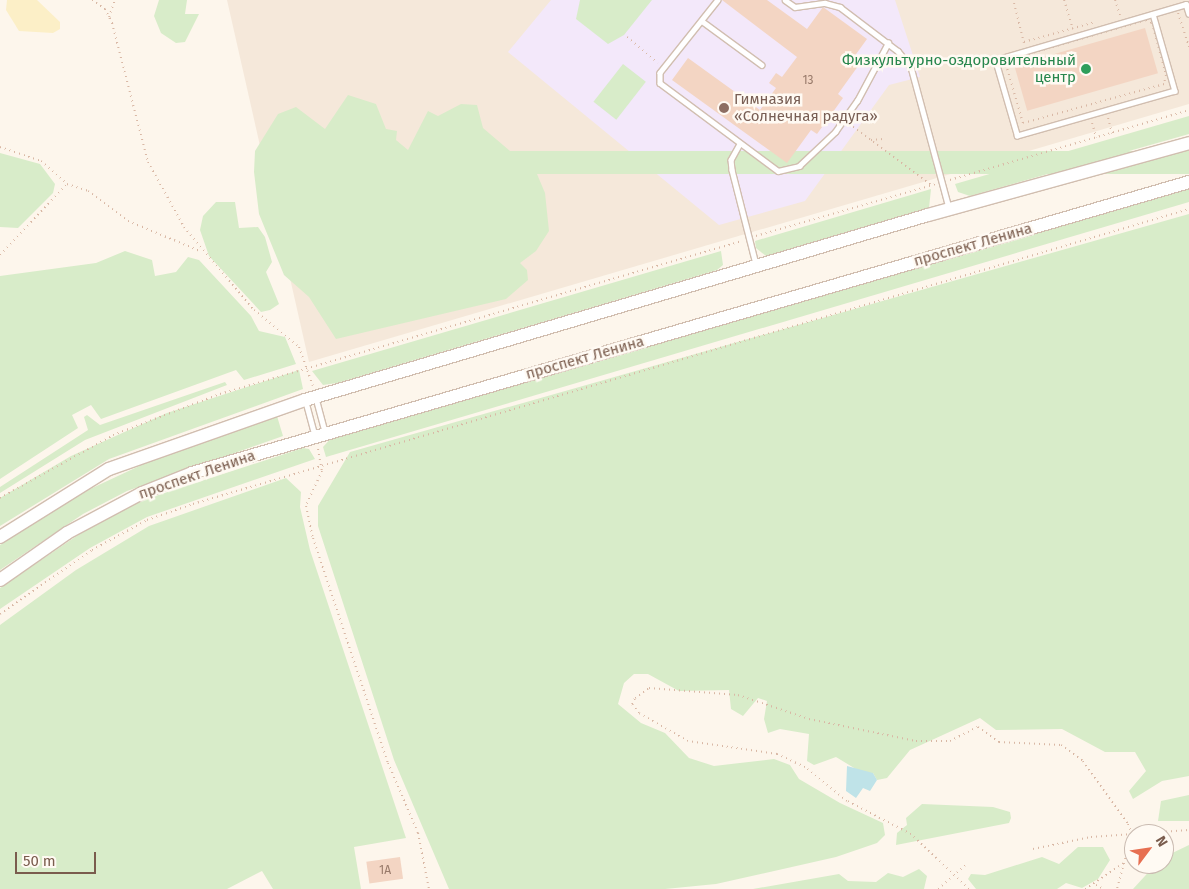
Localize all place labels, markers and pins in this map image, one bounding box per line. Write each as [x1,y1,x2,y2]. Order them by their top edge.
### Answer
place label: Физкультурно-оздоровительный центр [842,51,1076,86]
marker: Физкультурно-оздоровительный центр [1080,63,1092,75]
place label: Гимназия «Солнечная радуга» [734,90,878,125]
marker: Гимназия «Солнечная радуга» [718,102,730,114]

